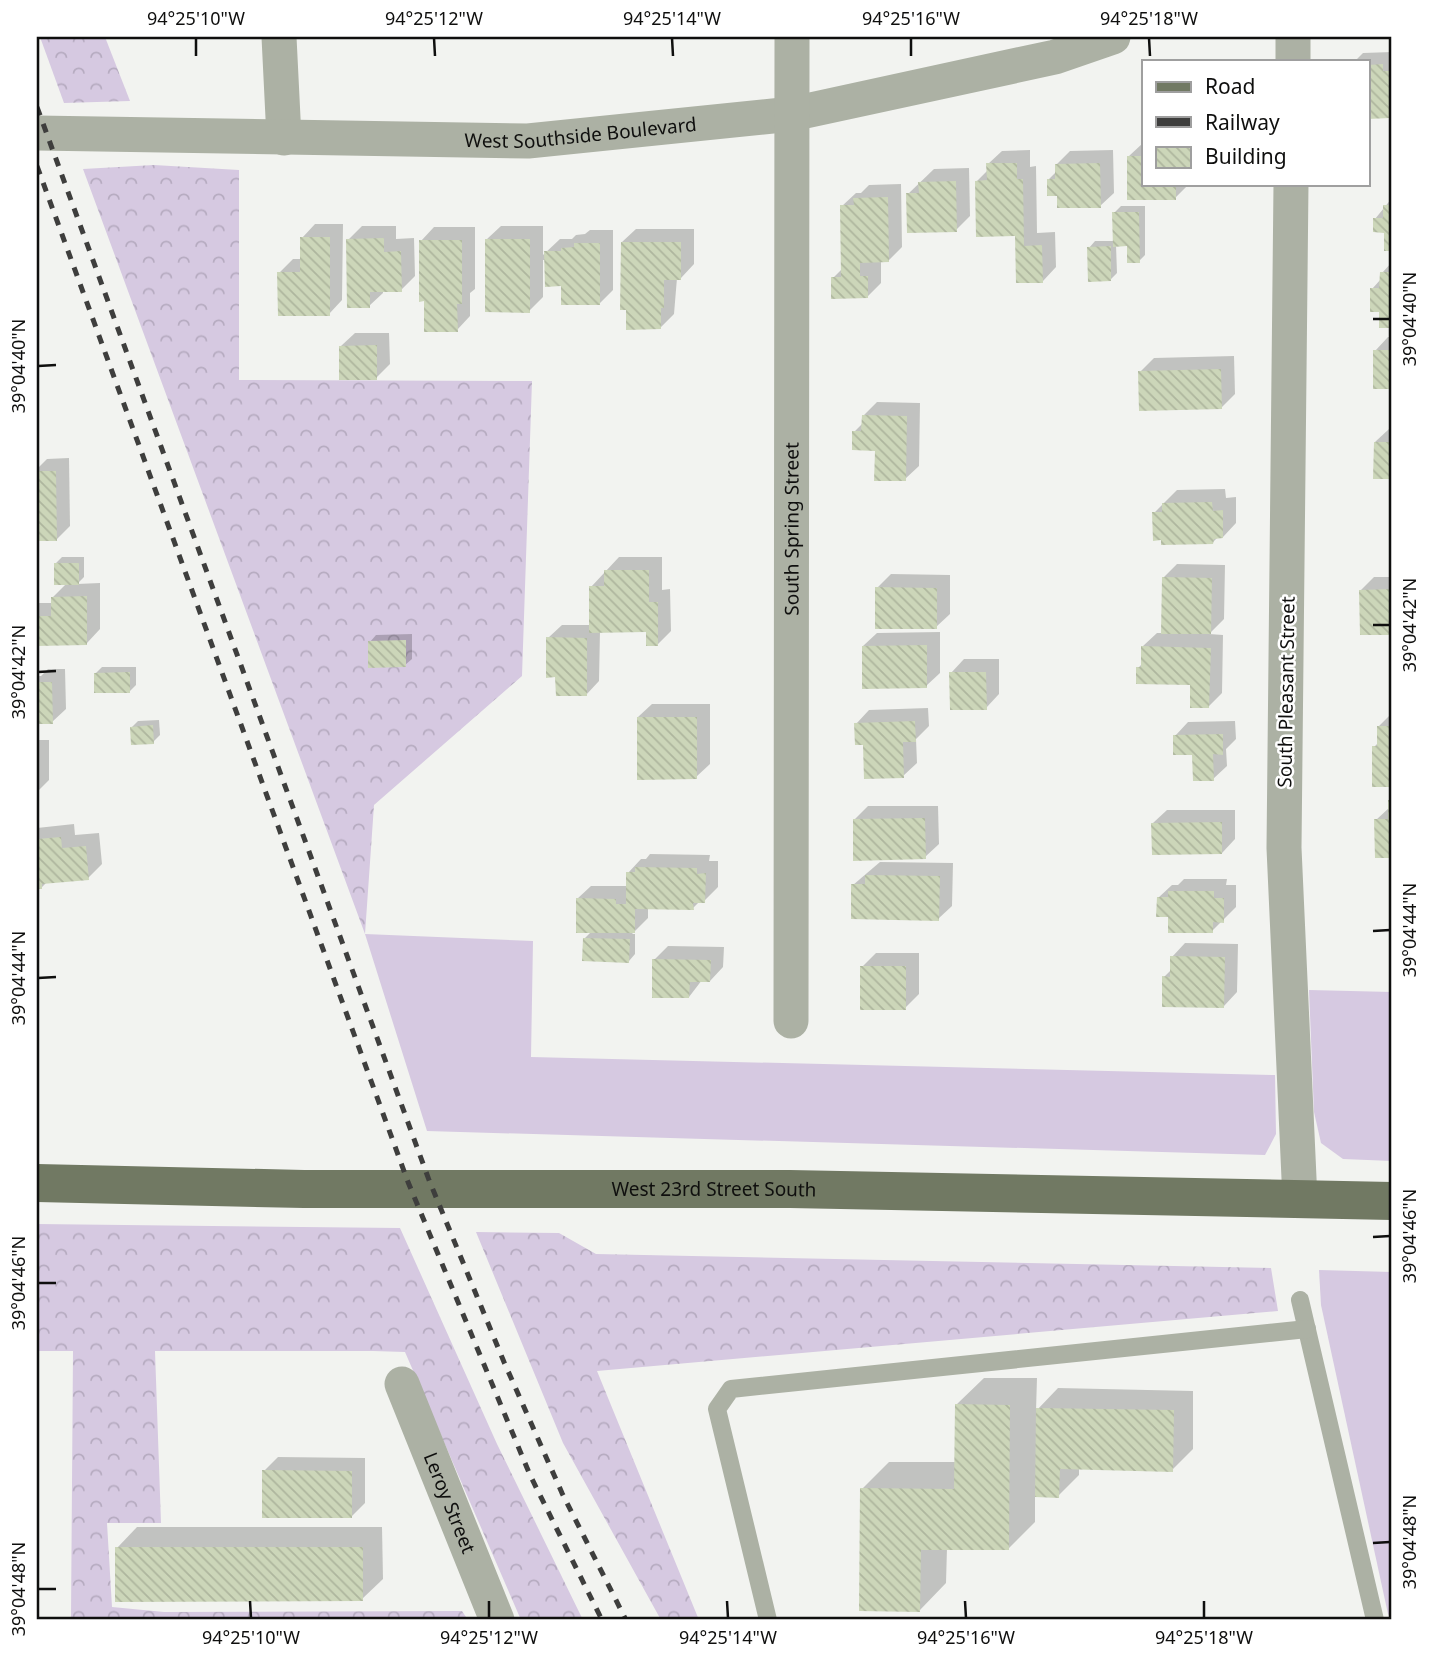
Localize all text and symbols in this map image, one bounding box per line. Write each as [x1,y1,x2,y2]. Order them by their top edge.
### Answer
text: 94°25'10"W [147,6,245,30]
text: 94°25'12"W [385,6,483,30]
text: 94°25'14"W [623,6,721,30]
text: 94°25'16"W [862,6,960,30]
text: 94°25'18"W [1100,6,1198,30]
legend [1142,60,1370,186]
text: Road [1205,72,1255,100]
text: Railway [1205,108,1280,136]
street label: West Southside Boulevard [464,111,698,154]
text: Building [1205,142,1287,170]
text: 39°04'40"N [1397,272,1421,366]
text: 39°04'40"N [6,319,30,413]
street label: South Spring Street [778,442,805,616]
text: 39°04'42"N [1397,578,1421,672]
street label: South Pleasant Street [1271,596,1301,788]
text: 39°04'42"N [6,625,30,719]
text: 39°04'44"N [1397,883,1421,977]
text: 39°04'44"N [6,931,30,1025]
street label: West 23rd Street South [611,1176,817,1203]
text: 39°04'46"N [1397,1189,1421,1283]
text: 39°04'46"N [6,1236,30,1330]
street label: Leroy Street [418,1448,482,1557]
text: 39°04'48"N [1397,1495,1421,1589]
text: 39°04'48"N [6,1542,30,1636]
text: 94°25'10"W [202,1625,300,1649]
text: 94°25'12"W [440,1625,538,1649]
text: 94°25'14"W [679,1625,777,1649]
text: 94°25'16"W [917,1625,1015,1649]
text: 94°25'18"W [1155,1625,1253,1649]

